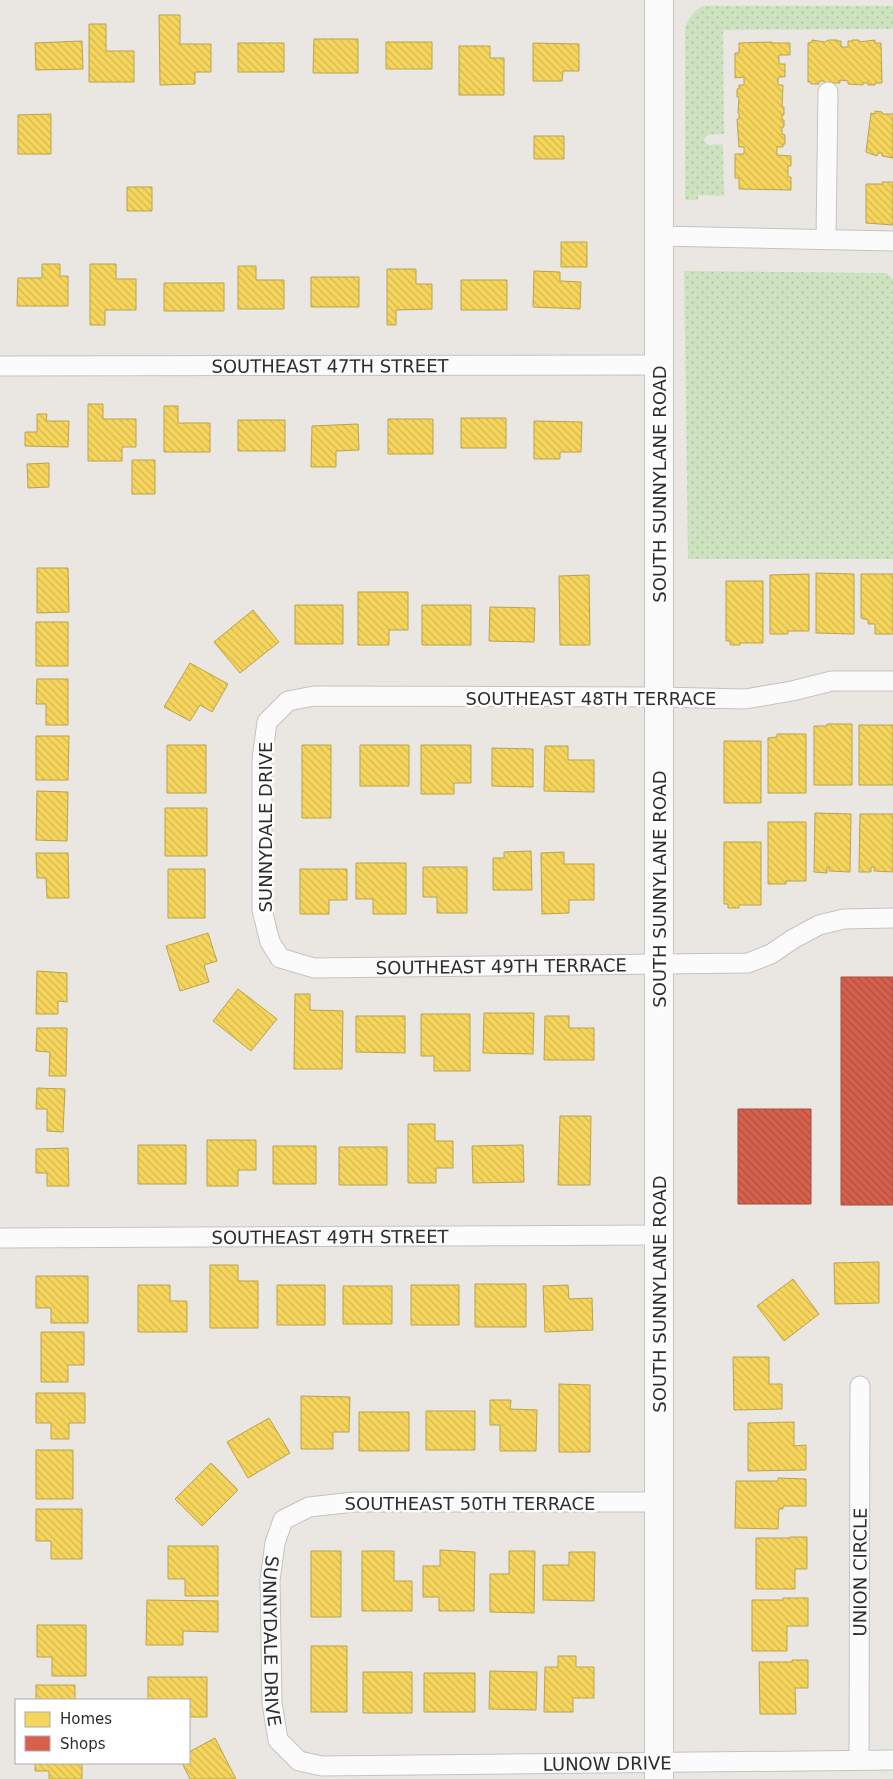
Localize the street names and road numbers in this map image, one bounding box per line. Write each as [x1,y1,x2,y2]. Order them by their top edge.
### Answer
street label: SOUTHEAST 47TH STREET [211,355,450,376]
street label: SOUTH SUNNYLANE ROAD [649,365,670,603]
street label: SOUTHEAST 48TH TERRACE [466,688,716,709]
street label: SUNNYDALE DRIVE [255,742,276,912]
street label: SOUTH SUNNYLANE ROAD [649,770,670,1008]
street label: SOUTHEAST 49TH TERRACE [376,954,627,978]
street label: SOUTH SUNNYLANE ROAD [649,1175,670,1413]
street label: SOUTHEAST 49TH STREET [211,1225,450,1248]
street label: SOUTHEAST 50TH TERRACE [345,1493,595,1514]
street label: UNION CIRCLE [849,1508,870,1636]
street label: SUNNYDALE DRIVE [260,1554,286,1728]
street label: LUNOW DRIVE [543,1752,672,1774]

